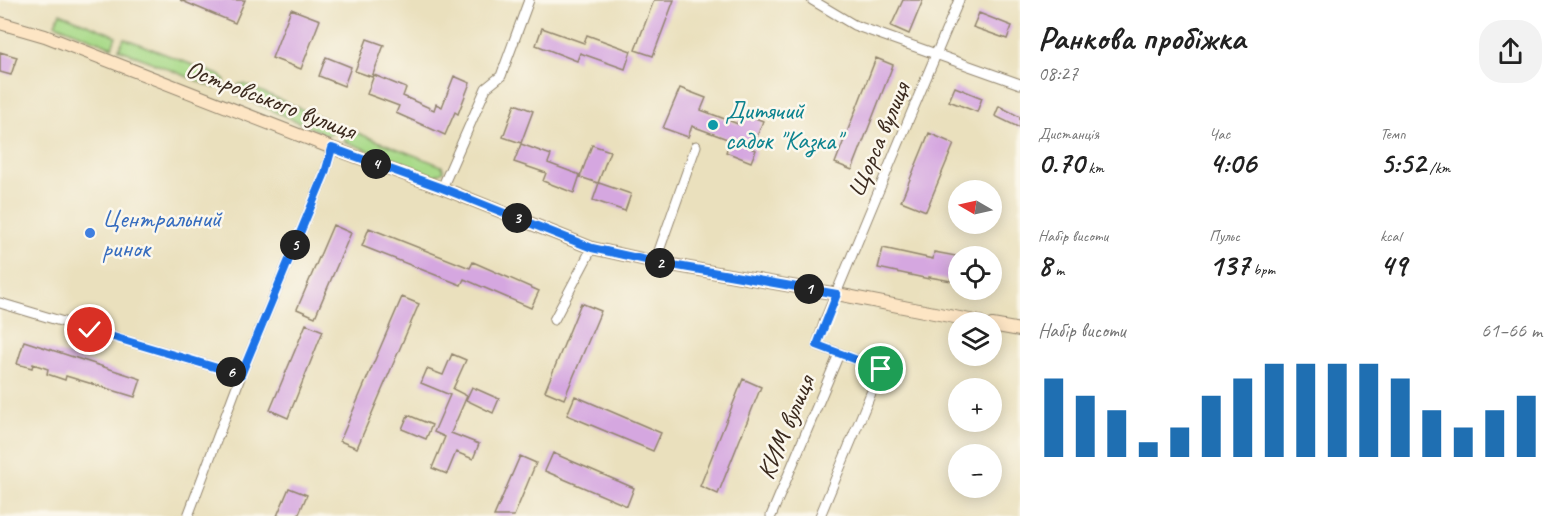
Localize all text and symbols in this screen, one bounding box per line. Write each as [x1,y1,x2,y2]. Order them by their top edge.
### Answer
text: Ранкова пробіжка [1038,17,1245,59]
button: share [1479,20,1542,83]
street label: Островського вулиця [181,52,363,148]
text: 08:27 [1038,61,1078,86]
street label: Щорса вулиця [840,76,918,201]
place label: Дитячий садок "Казка" [725,94,846,158]
marker: Дитячий садок "Казка" [706,118,720,132]
text: Дистанція [1038,124,1099,144]
text: Час [1209,124,1230,144]
text: Темп [1380,124,1406,144]
text: 0.70 [1038,144,1084,182]
text: 4:06 [1209,144,1256,182]
text: 5:52 [1380,144,1425,182]
pin: 4 [361,149,391,179]
text: 4 [372,154,380,174]
text: km [1084,158,1104,178]
text: /km [1425,158,1450,178]
north arrow [948,180,1002,234]
map controls [948,180,1002,498]
place label: Центральний ринок [102,202,223,265]
pin: 3 [502,203,532,233]
text: 3 [513,208,521,228]
marker: Центральний ринок [83,226,97,240]
text: Набір висоти [1038,226,1108,246]
text: Пульс [1209,226,1240,246]
text: kcal [1380,226,1401,246]
pin: 5 [280,230,310,260]
text: 5 [292,235,298,255]
button: locate [948,246,1002,300]
text: 8 [1038,246,1052,284]
text: 137 [1209,246,1249,284]
text: 49 [1380,246,1407,284]
pin: 2 [645,248,675,278]
text: 2 [656,253,664,273]
text: m [1052,260,1064,280]
text: bpm [1249,260,1275,280]
pin: 1 [794,274,824,304]
text: 1 [805,279,813,299]
pin [64,304,115,355]
button: layers [948,312,1002,366]
icon: check [73,313,106,346]
text: Набір висоти [1038,318,1125,343]
text: 61–66 m [1481,318,1542,343]
pin [855,343,906,394]
icon: arrive [864,352,897,385]
pin: 6 [216,357,246,387]
text: 6 [227,362,235,382]
street label: КИМ вулиця [749,368,823,484]
button: + [948,378,1002,432]
button: − [948,444,1002,498]

